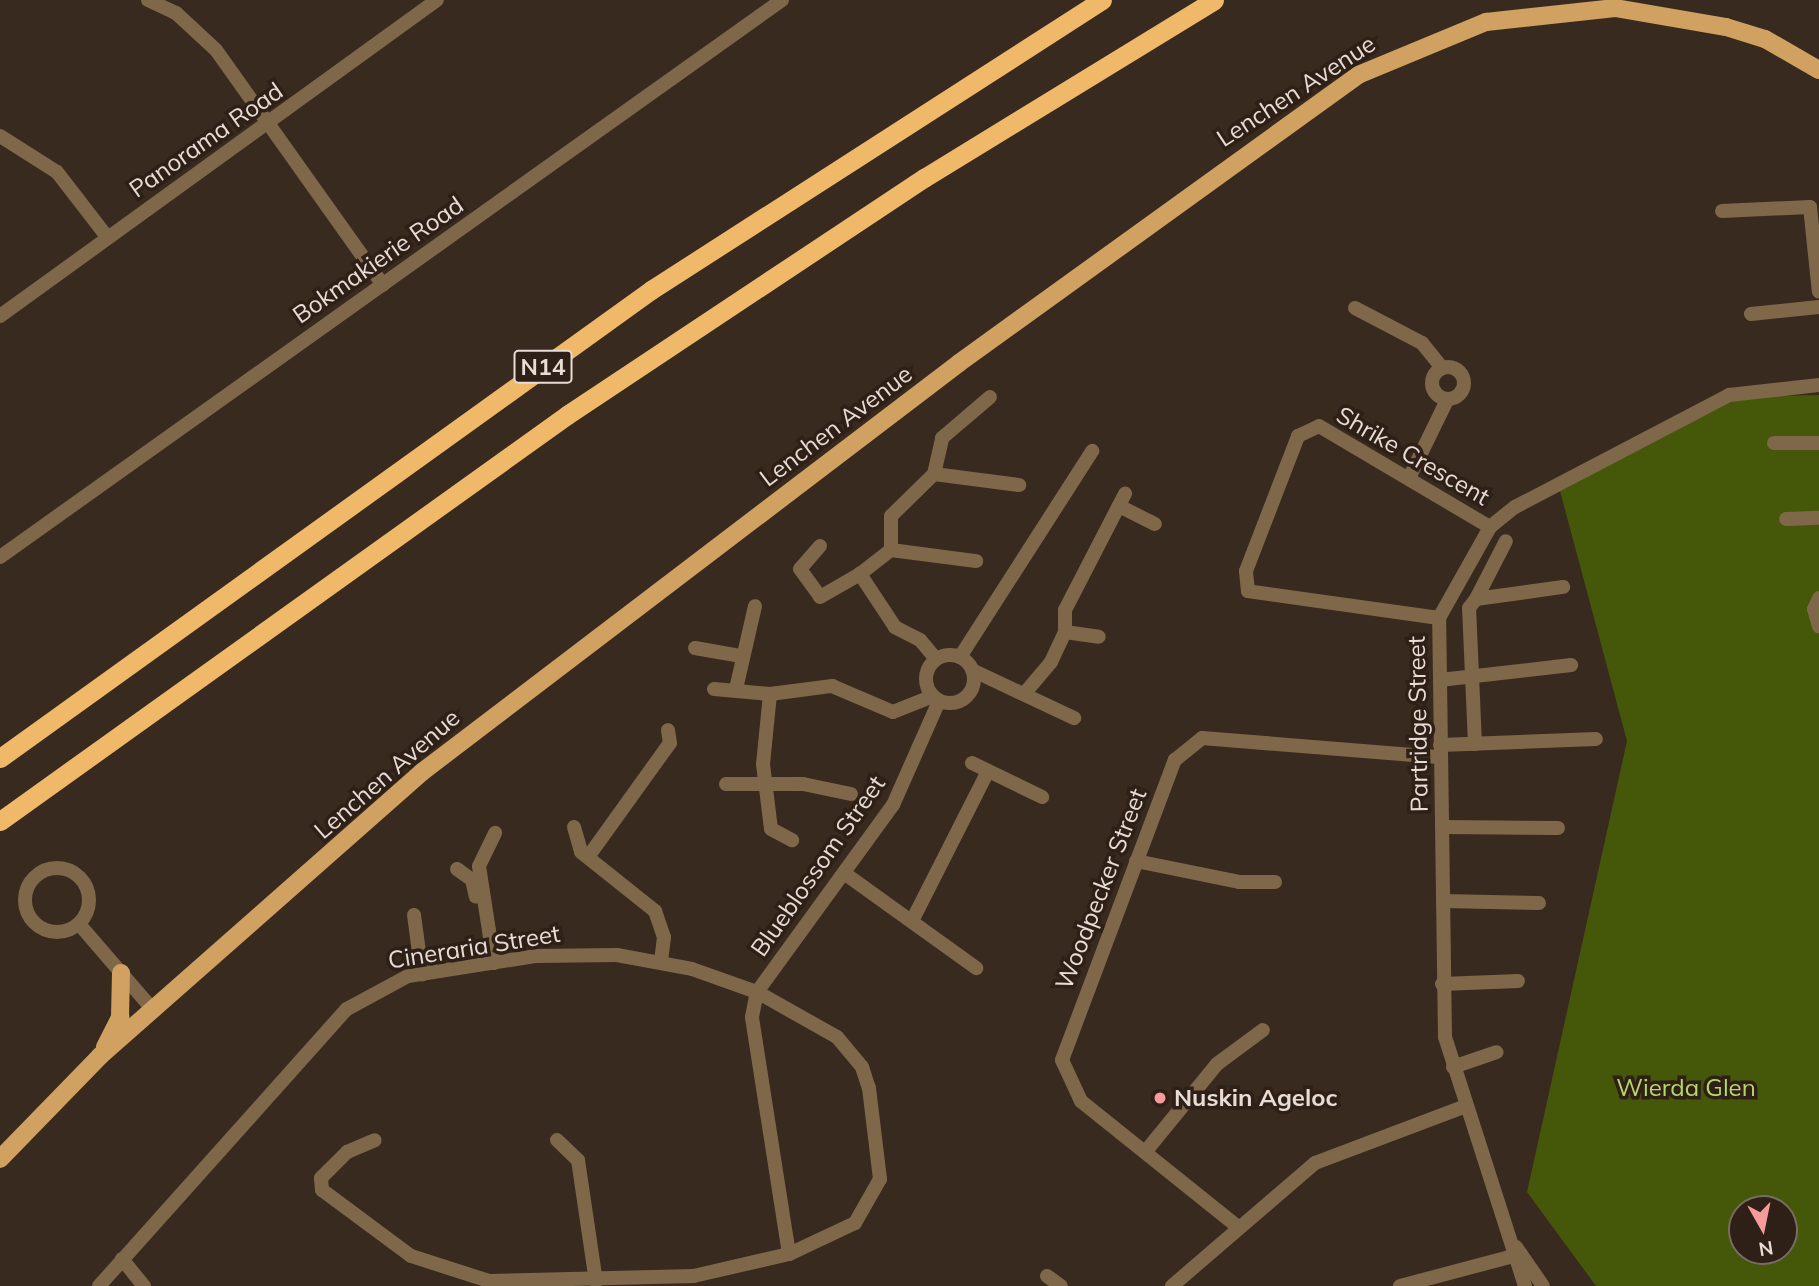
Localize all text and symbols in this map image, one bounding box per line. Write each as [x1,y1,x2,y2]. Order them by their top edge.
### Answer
street label: Lenchen Avenue [1211,29,1381,153]
street label: Panorama Road [124,76,288,204]
street label: Bokmakierie Road [287,190,469,330]
road number: N14 [513,348,573,386]
street label: Lenchen Avenue [754,359,918,493]
street label: Shrike Crescent [1331,401,1495,511]
street label: Partridge Street [1402,636,1434,812]
street label: Lenchen Avenue [308,703,466,845]
street label: Blueblossom Street [745,770,891,962]
street label: Woodpecker Street [1049,784,1153,994]
street label: Cineraria Street [386,919,562,975]
park label: Wierda Glen [1616,1074,1756,1102]
place label: Nuskin Ageloc [1174,1084,1338,1112]
marker: Nuskin Ageloc [1152,1090,1168,1106]
north arrow [1728,1195,1798,1265]
text: N [1757,1236,1775,1262]

